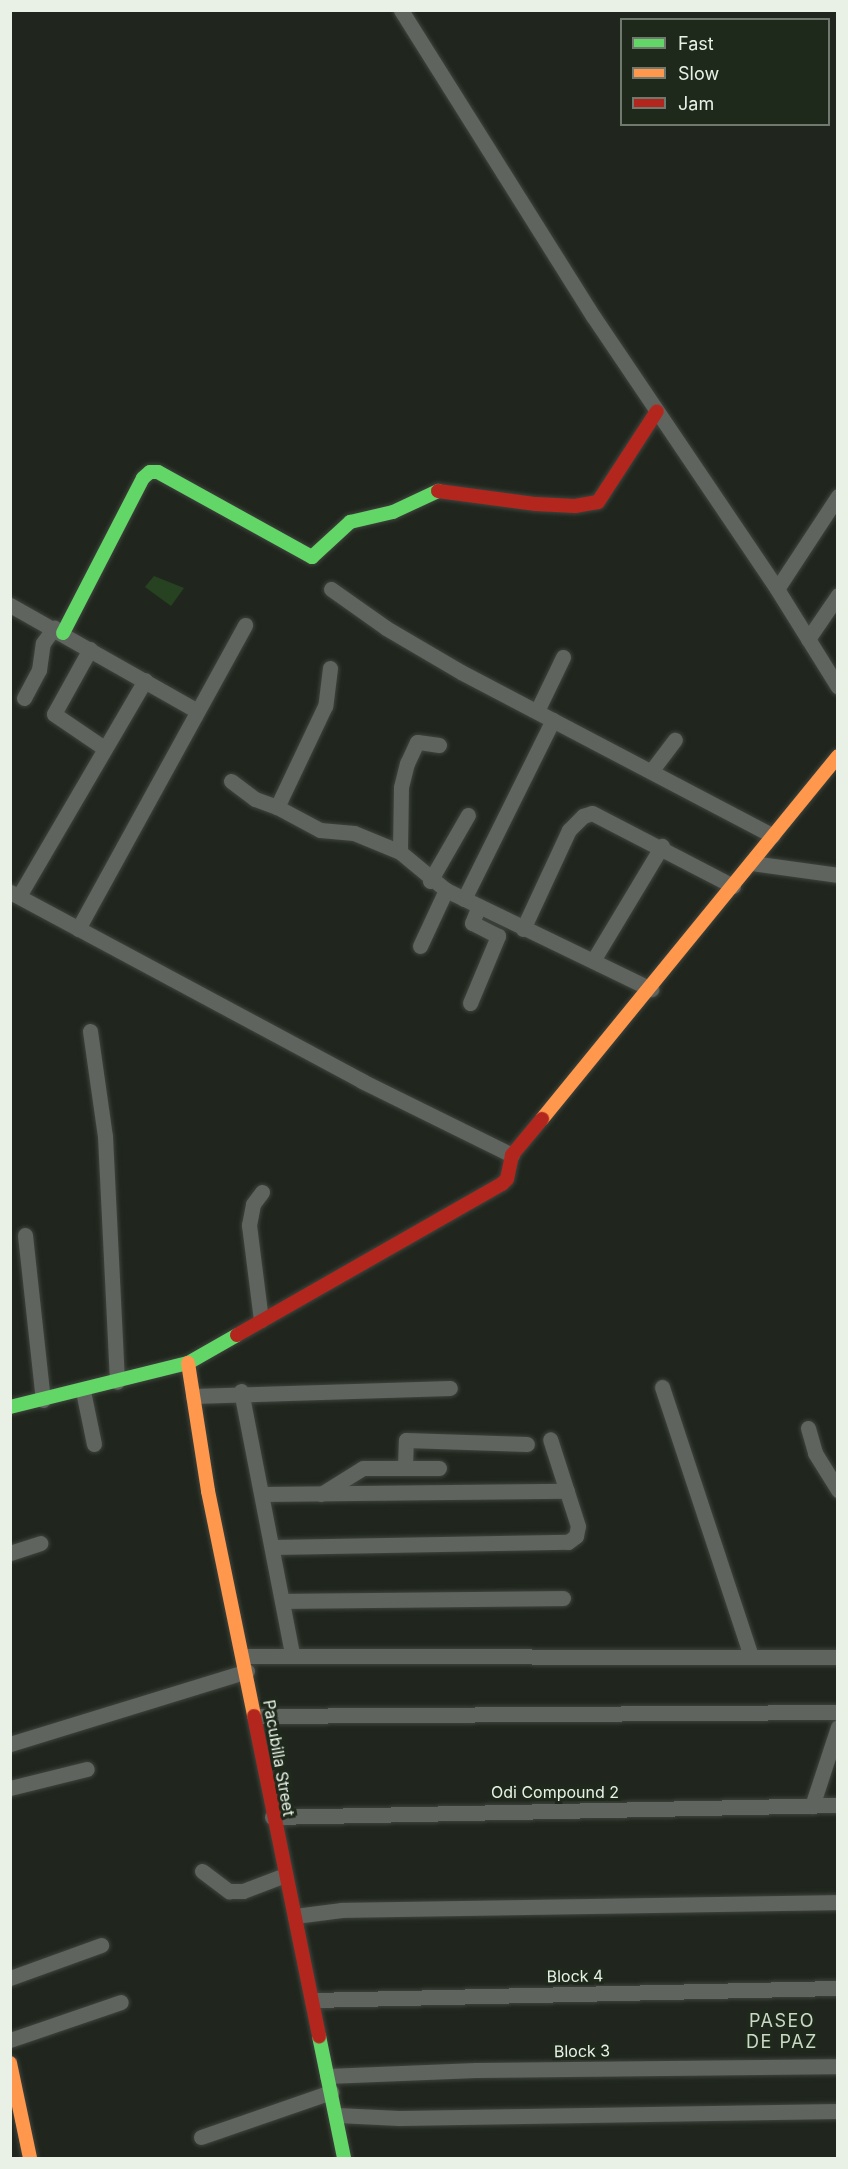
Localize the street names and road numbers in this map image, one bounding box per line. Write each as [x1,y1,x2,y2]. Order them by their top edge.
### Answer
street label: Pacubilla Street [259,1698,299,1818]
street label: Odi Compound 2 [491,1782,619,1802]
street label: Block 4 [546,1966,604,1986]
street label: Block 3 [554,2041,610,2061]

